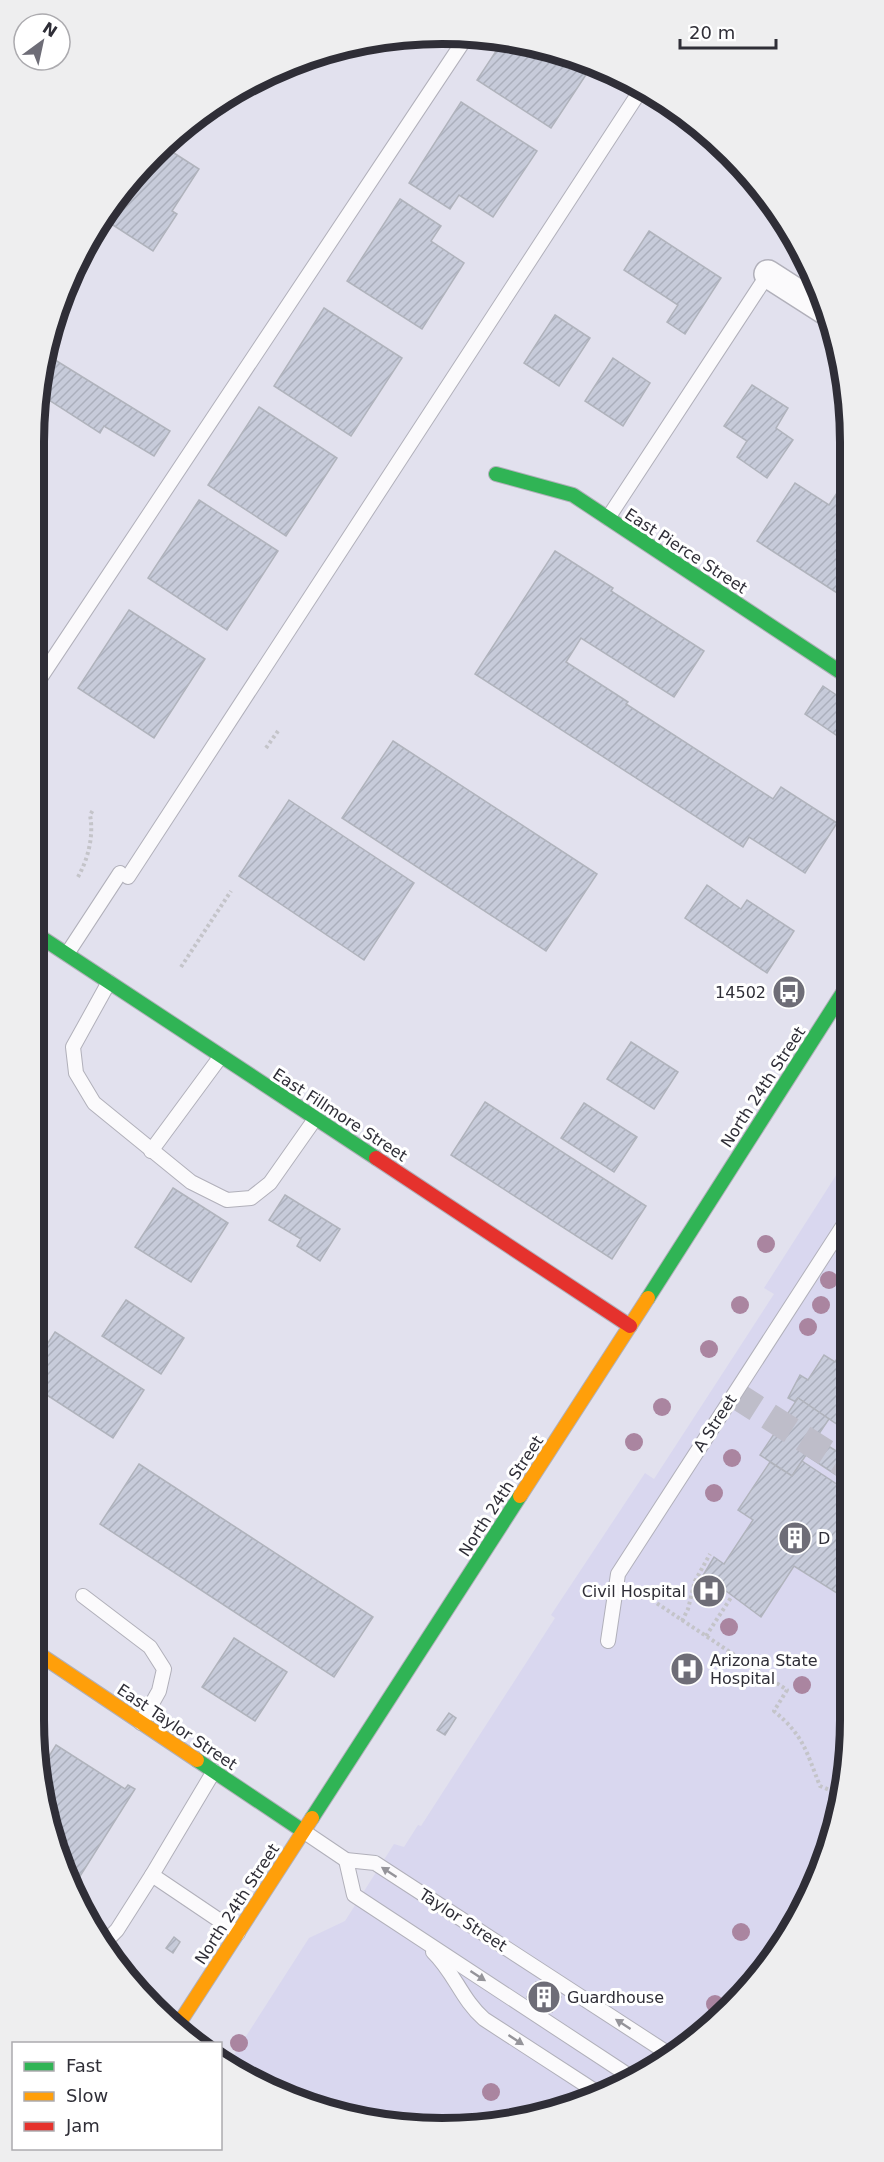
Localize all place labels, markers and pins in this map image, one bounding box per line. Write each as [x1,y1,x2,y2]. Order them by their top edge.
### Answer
bus stop icon: 14502 [771,974,807,1010]
place label: 14502 [715,983,766,1002]
building icon: D [777,1520,813,1556]
place label: D [818,1529,830,1548]
hospital icon: Civil Hospital [691,1573,727,1609]
place label: Civil Hospital [582,1582,686,1601]
hospital icon: Arizona State Hospital [669,1651,705,1687]
place label: Arizona State Hospital [710,1651,818,1688]
building icon: Guardhouse [526,1979,562,2015]
place label: Guardhouse [567,1988,664,2007]

